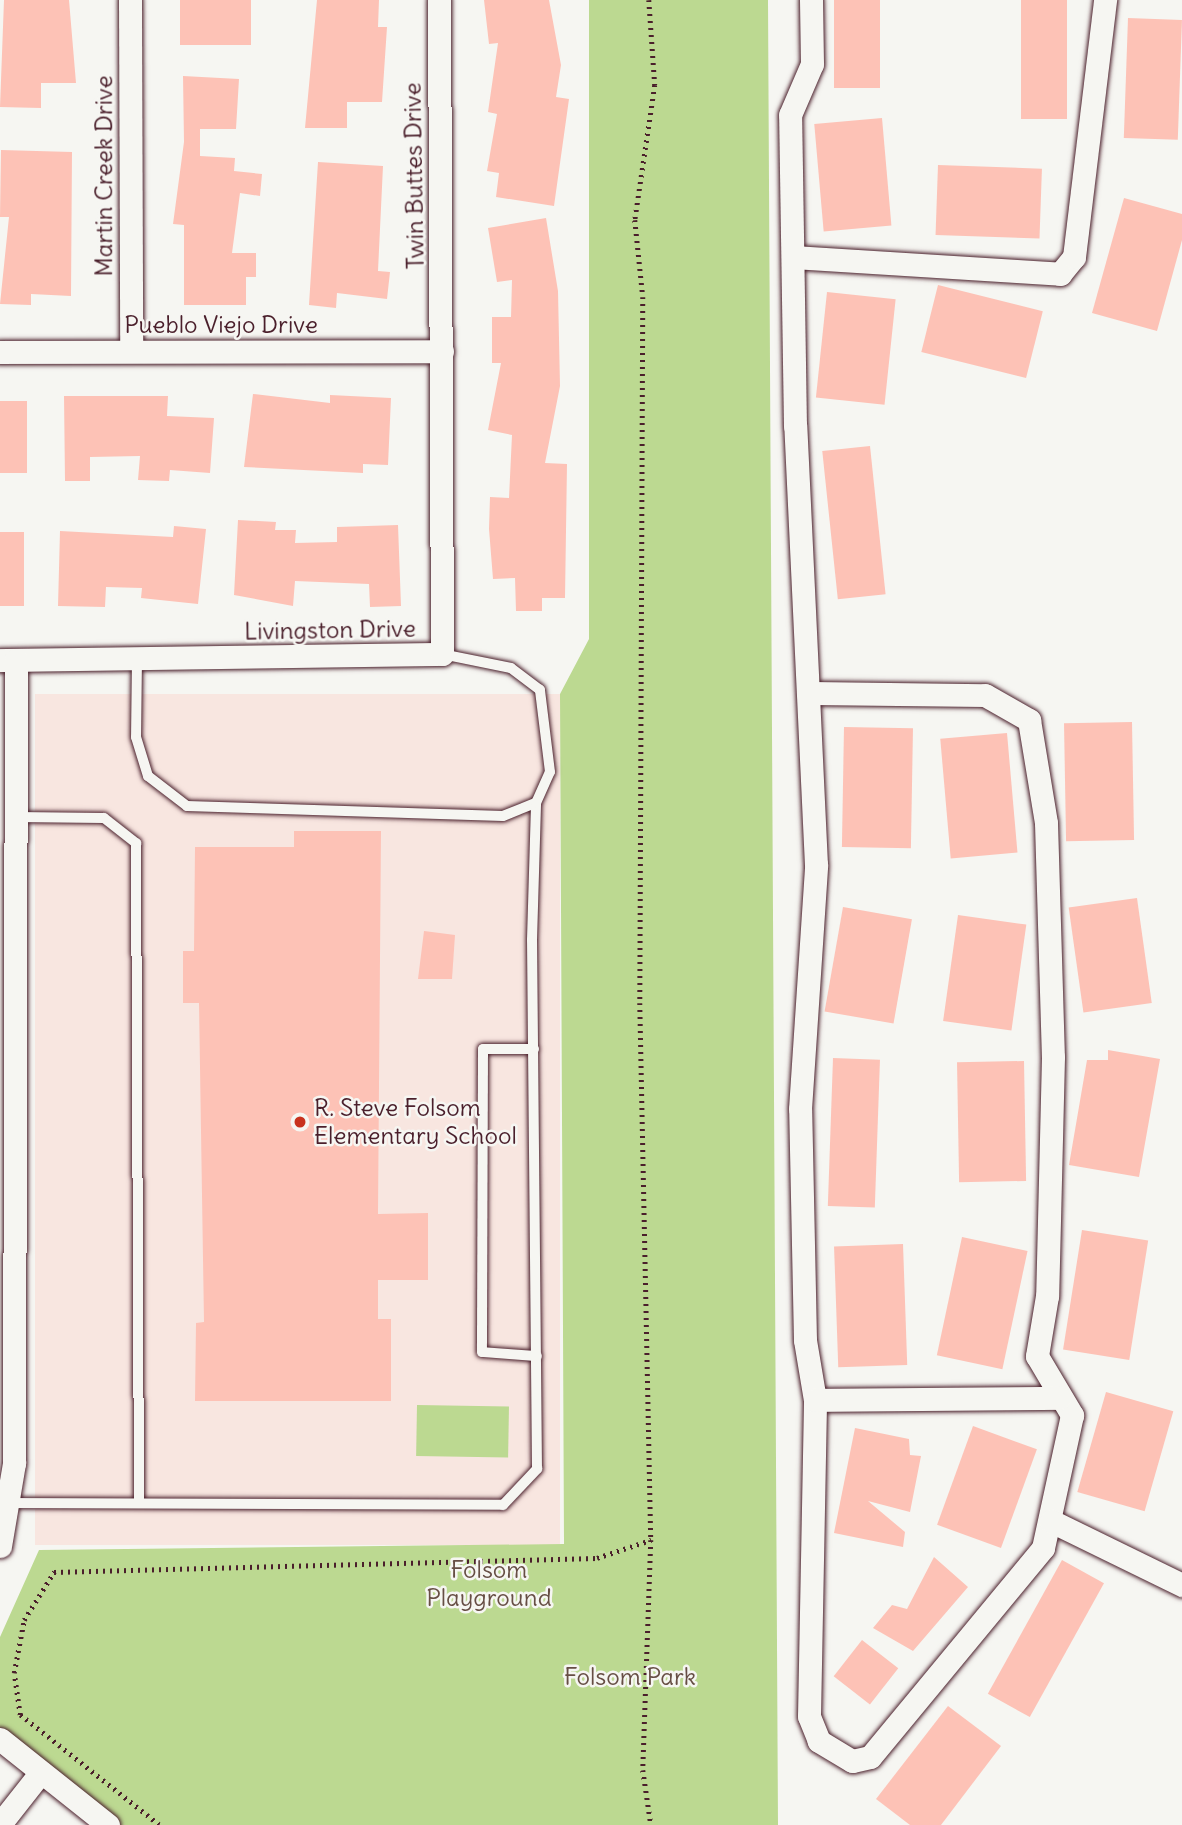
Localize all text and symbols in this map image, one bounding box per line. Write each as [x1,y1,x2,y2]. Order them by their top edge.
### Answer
street label: Martin Creek Drive [90,75,118,277]
street label: Twin Buttes Drive [398,82,430,270]
street label: Pueblo Viejo Drive [124,311,318,339]
street label: Livingston Drive [244,614,416,646]
place label: R. Steve Folsom Elementary School [314,1094,517,1150]
marker: R. Steve Folsom Elementary School [292,1114,308,1130]
park label: Folsom Playground [426,1556,552,1612]
park label: Folsom Park [564,1663,696,1691]

